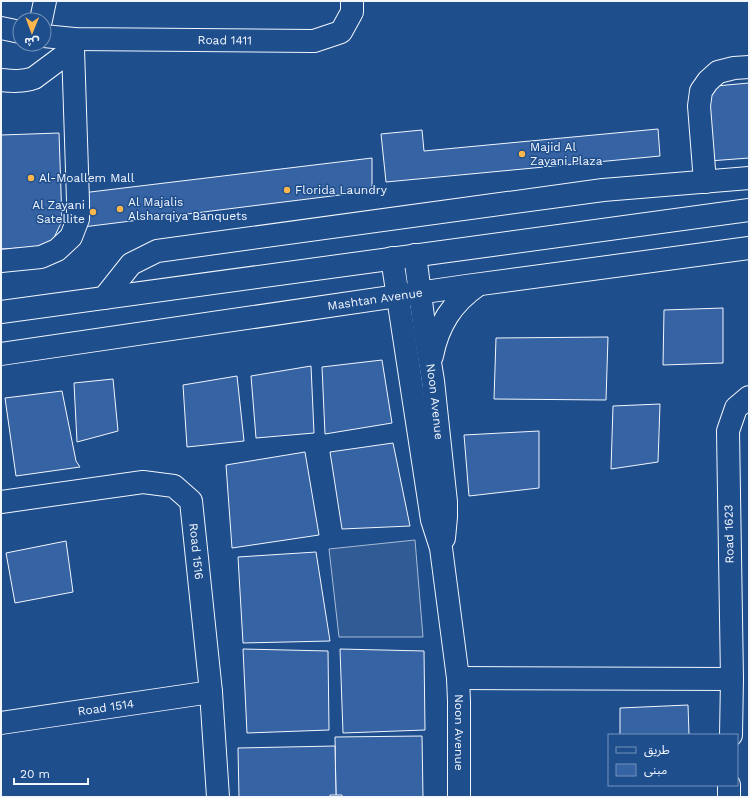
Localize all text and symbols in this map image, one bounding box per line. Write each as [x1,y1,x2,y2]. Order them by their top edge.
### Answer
north arrow [12,12,52,52]
street label: Road 1411 [198,33,252,47]
text: ش [24,35,39,48]
place label: Majid Al Zayani Plaza [530,140,603,168]
marker: Majid Al Zayani Plaza [517,149,527,159]
place label: Al-Moallem Mall [39,171,135,185]
marker: Al-Moallem Mall [26,173,36,183]
place label: Florida Laundry [295,183,388,197]
marker: Florida Laundry [282,185,292,195]
place label: Al Majalis Alsharqiya Banquets [128,195,247,223]
place label: Al Zayani Satellite [32,198,85,226]
marker: Al Majalis Alsharqiya Banquets [115,204,125,214]
marker: Al Zayani Satellite [88,207,98,217]
street label: Mashtan Avenue [326,285,424,313]
street label: Noon Avenue [423,362,446,441]
street label: Road 1623 [721,504,737,564]
street label: Road 1516 [186,522,206,580]
street label: Noon Avenue [452,694,466,771]
street label: Road 1514 [77,696,135,719]
legend [608,734,738,786]
text: طريق [644,743,670,758]
scale bar [14,760,88,786]
text: مبنى [644,763,667,777]
text: 20 m [20,767,50,781]

